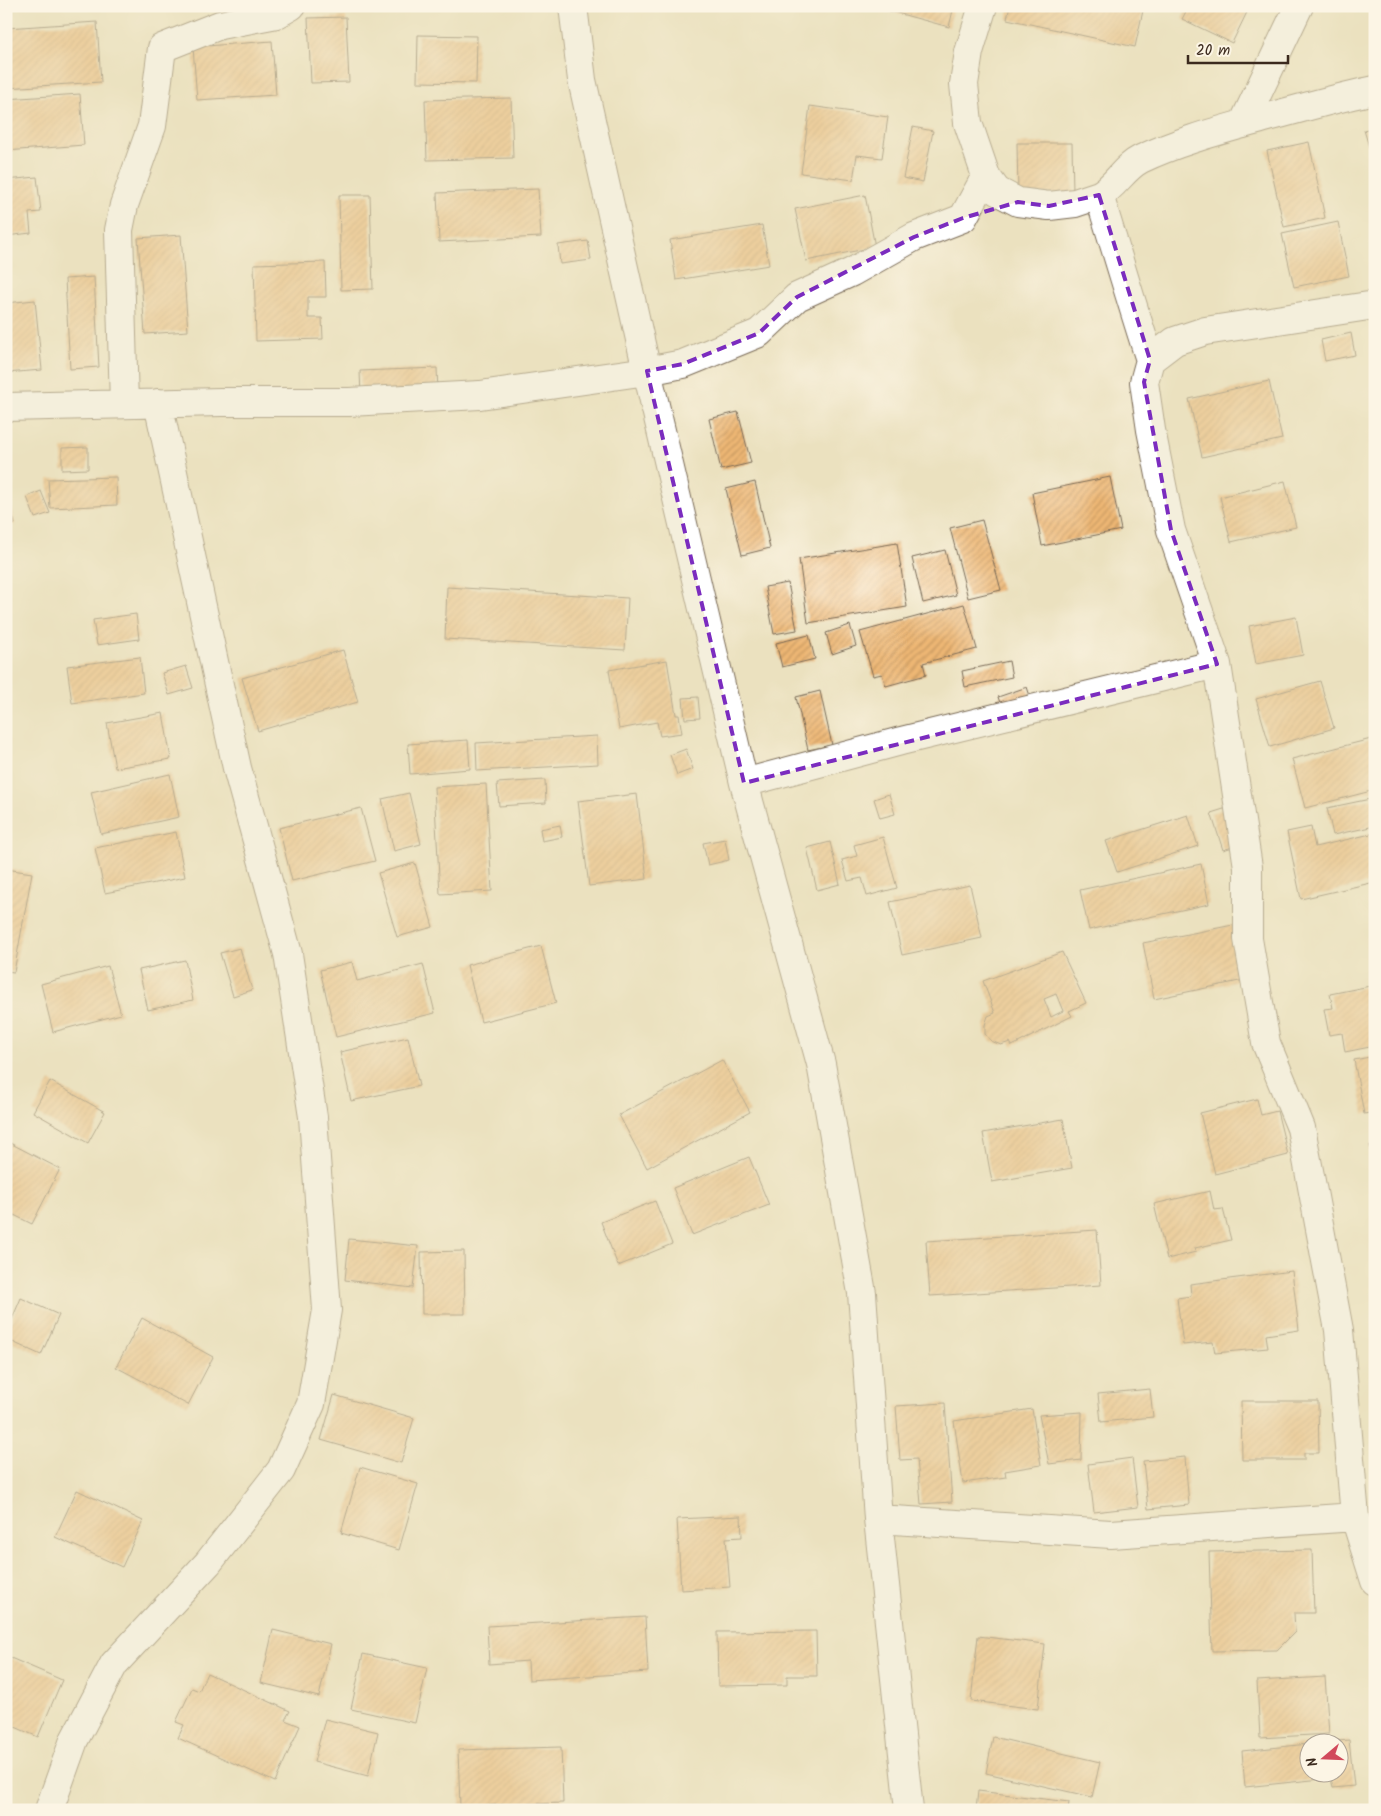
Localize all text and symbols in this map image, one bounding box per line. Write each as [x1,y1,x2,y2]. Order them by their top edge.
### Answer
scale bar [1188,32,1288,64]
text: 20 m [1196,39,1230,63]
north arrow [1298,1734,1348,1784]
text: N [1301,1754,1324,1770]

